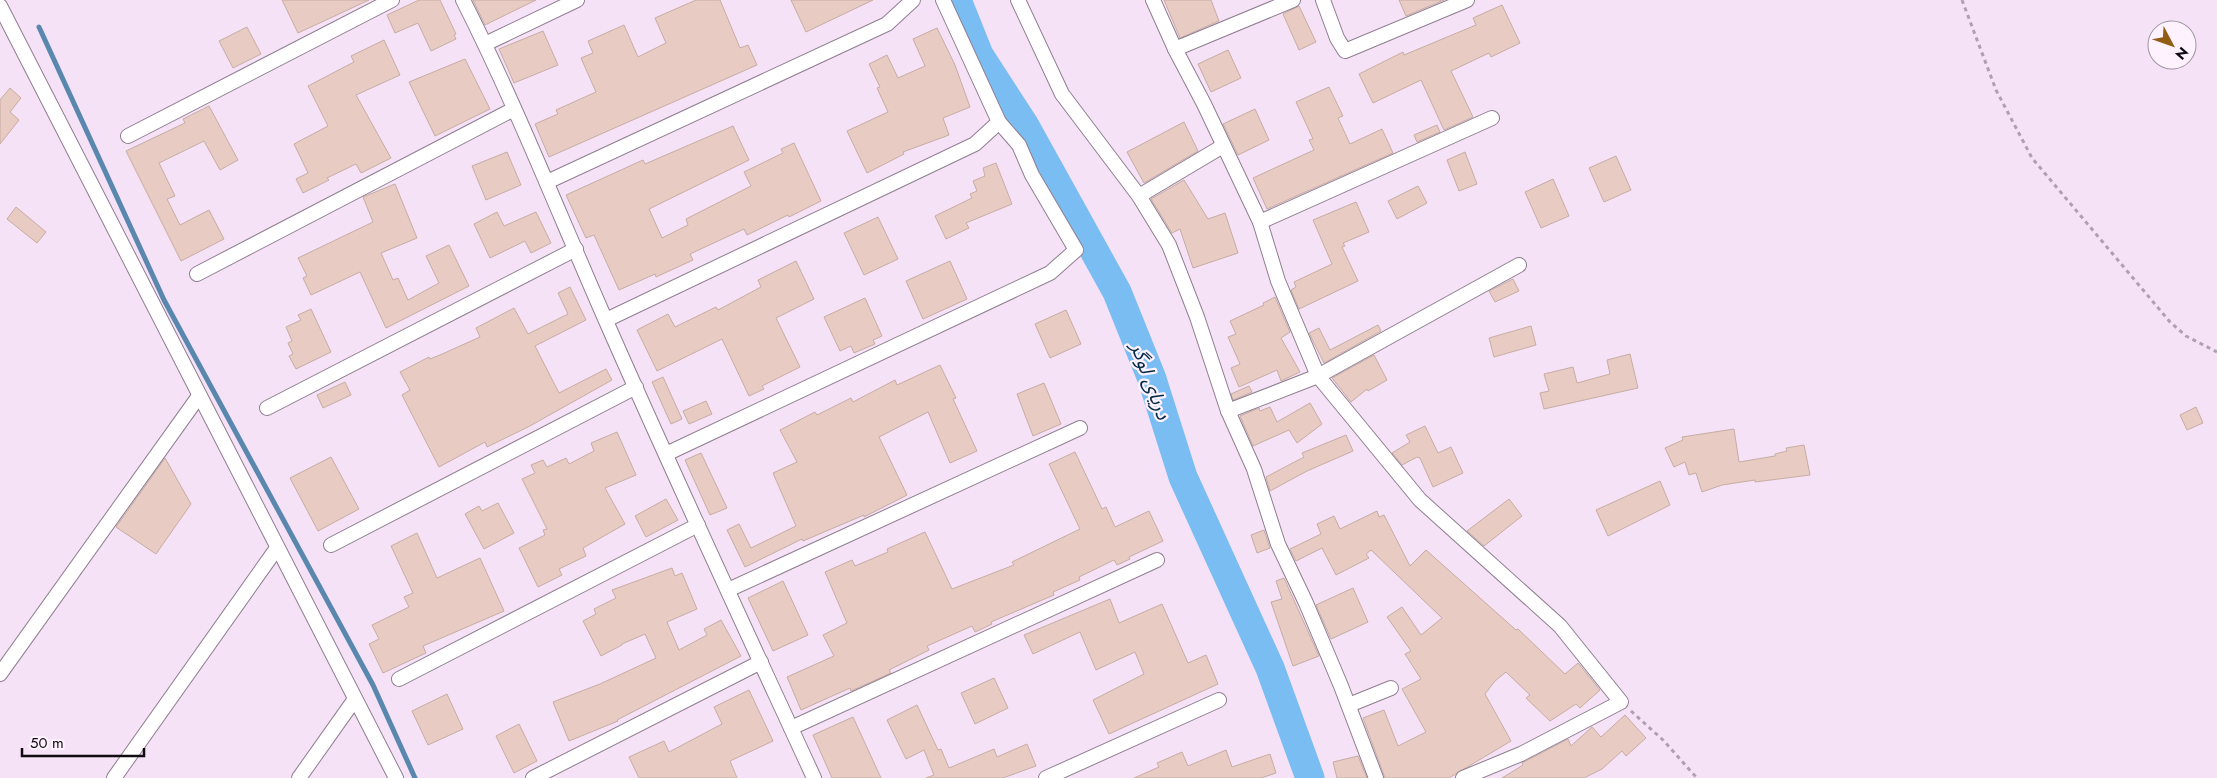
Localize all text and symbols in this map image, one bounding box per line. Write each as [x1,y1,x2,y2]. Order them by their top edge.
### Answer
north arrow [2147,20,2197,70]
text: N [2171,43,2193,64]
water label: دریای لوگر [1123,337,1178,424]
scale bar [22,726,145,758]
text: 50 m [30,732,64,754]

